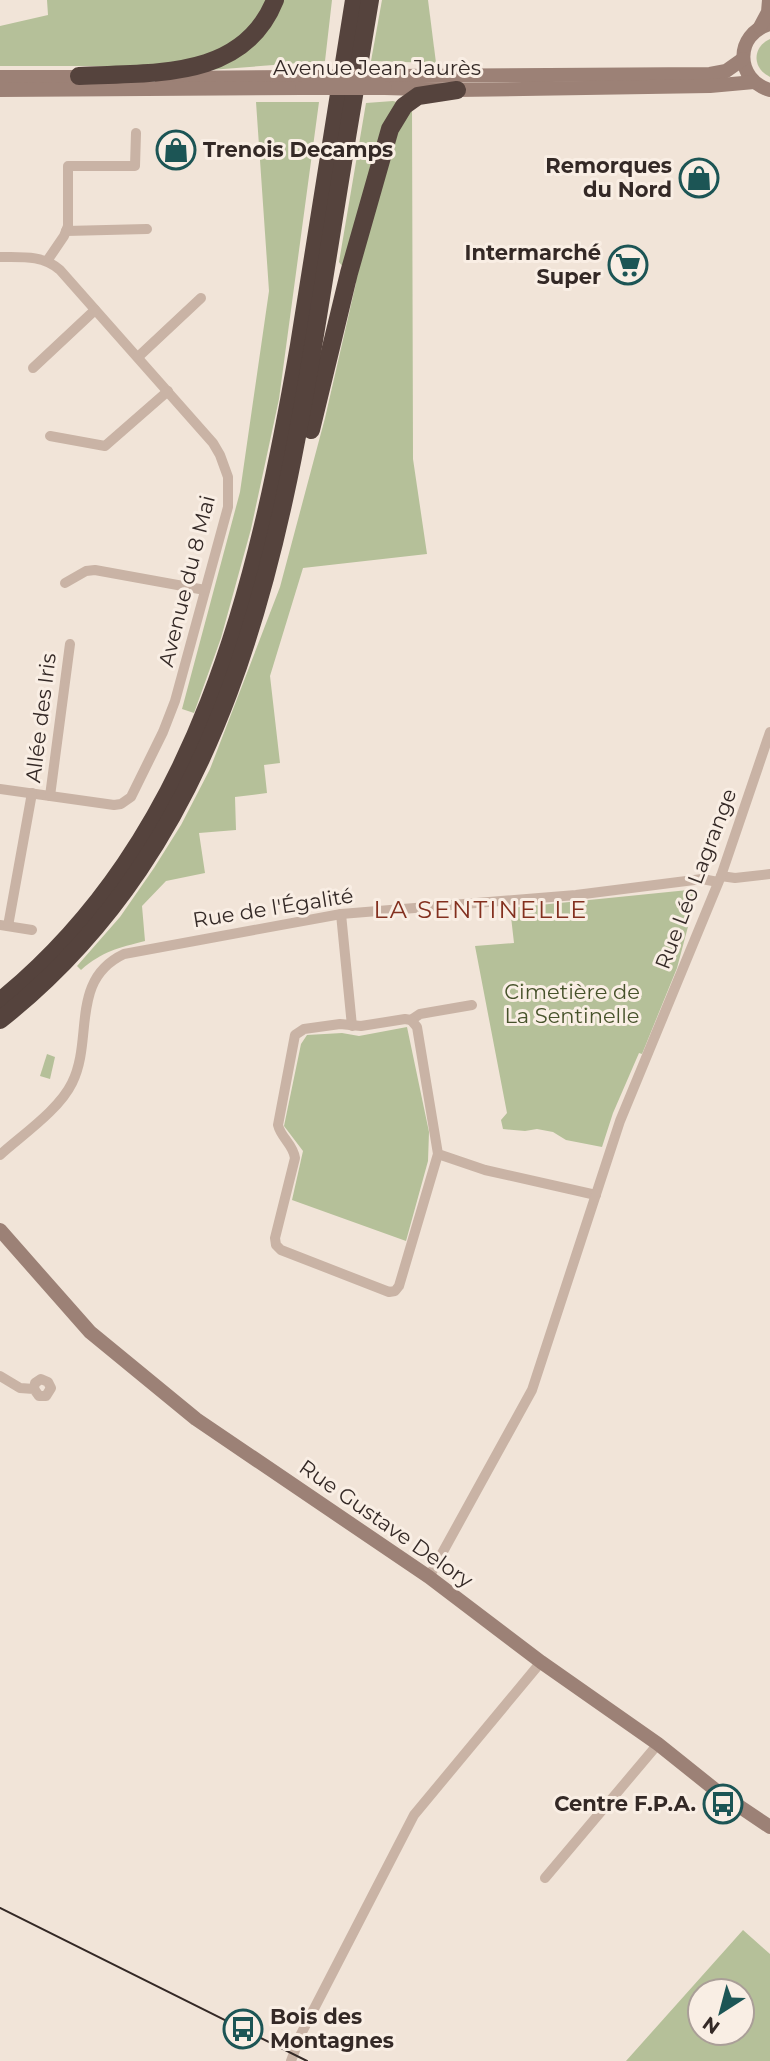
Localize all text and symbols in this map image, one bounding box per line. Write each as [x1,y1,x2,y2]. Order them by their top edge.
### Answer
street label: Avenue Jean Jaurès [273,55,481,80]
shop icon: Trenois Decamps [155,129,197,171]
place label: Trenois Decamps [203,137,393,162]
place label: Remorques du Nord [545,153,672,202]
shop icon: Remorques du Nord [678,157,720,199]
place label: Intermarché Super [465,240,601,289]
supermarket icon: Intermarché Super [607,244,649,286]
street label: Avenue du 8 Mai [153,493,220,669]
street label: Allée des Iris [20,652,61,784]
street label: Rue Léo Lagrange [650,785,741,973]
street label: Rue de l'Égalité [191,882,355,933]
district label: LA SENTINELLE [374,895,588,924]
park label: Cimetière de La Sentinelle [504,979,640,1028]
street label: Rue Gustave Delory [295,1454,478,1593]
bus stop icon: Centre F.P.A. [702,1783,744,1825]
place label: Centre F.P.A. [554,1791,696,1816]
north arrow [686,1977,756,2047]
place label: Bois des Montagnes [270,2004,394,2053]
bus stop icon: Bois des Montagnes [222,2008,264,2050]
text: N [698,2012,724,2039]

